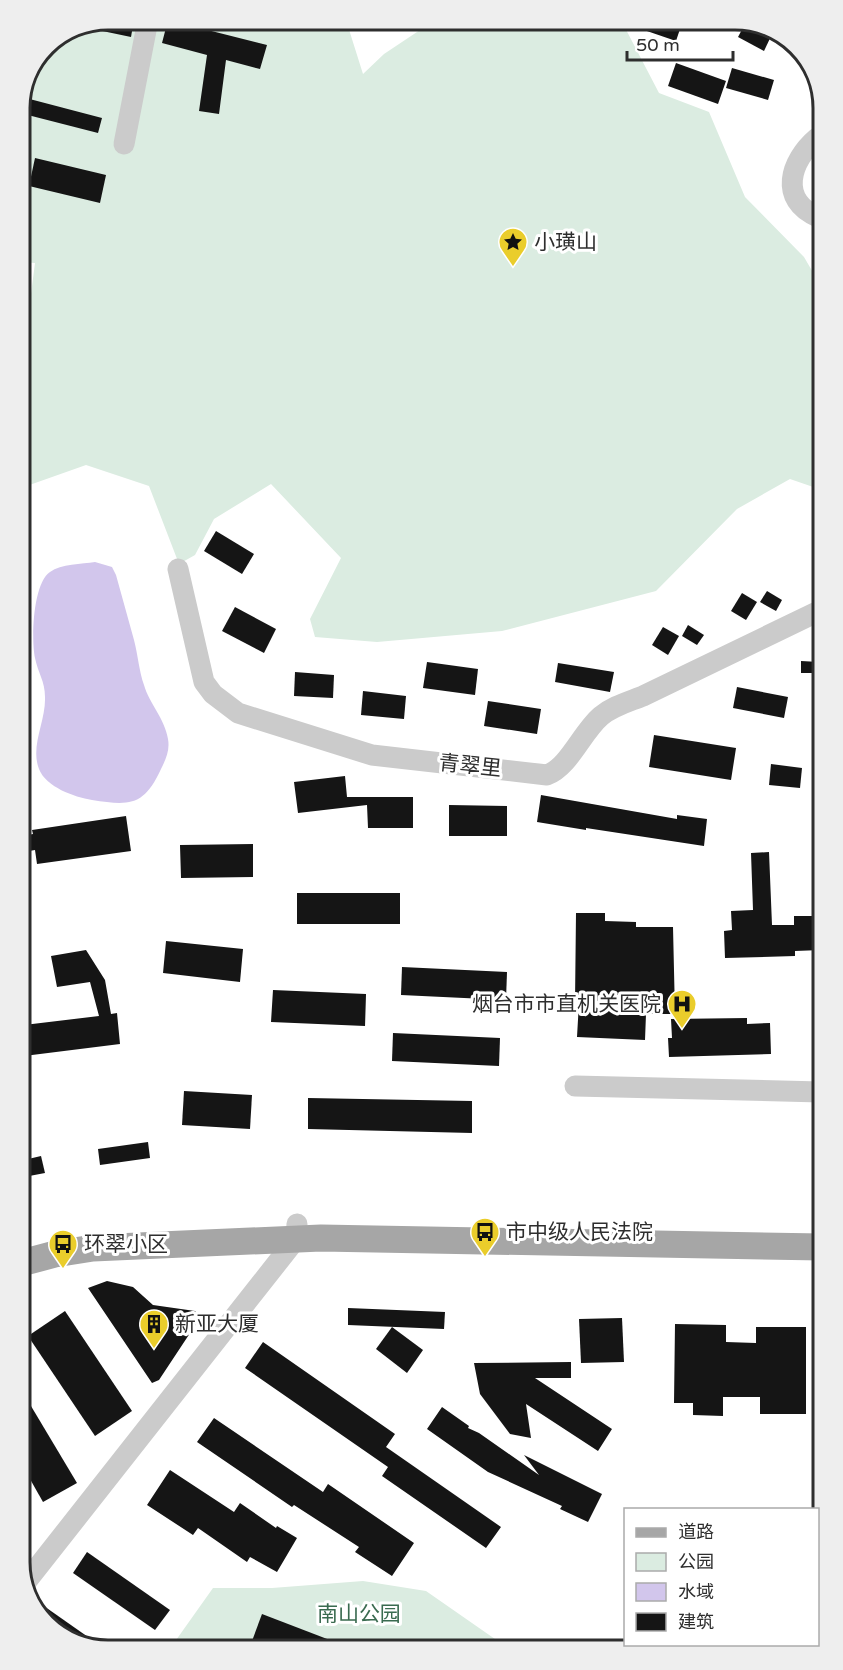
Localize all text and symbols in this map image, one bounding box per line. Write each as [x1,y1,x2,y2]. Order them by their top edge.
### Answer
scale bar [627,24,734,62]
text: 50 m [636,34,680,56]
place icon: 小璜山 [497,226,529,268]
place label: 小璜山 [534,230,597,255]
street label: 青翠里 [437,750,503,782]
hospital icon: 烟台市市直机关医院 [666,988,698,1030]
place label: 烟台市市直机关医院 [472,992,661,1017]
bus stop icon: 市中级人民法院 [469,1216,501,1258]
place label: 市中级人民法院 [506,1220,653,1245]
bus stop icon: 环翠小区 [47,1228,79,1270]
place label: 环翠小区 [84,1232,168,1257]
building icon: 新亚大厦 [138,1308,170,1350]
place label: 新亚大厦 [175,1312,259,1337]
legend [624,1508,819,1646]
text: 道路 [678,1521,714,1543]
text: 公园 [678,1551,714,1573]
text: 水域 [678,1581,714,1603]
park label: 南山公园 [317,1602,401,1627]
text: 建筑 [678,1611,714,1633]

